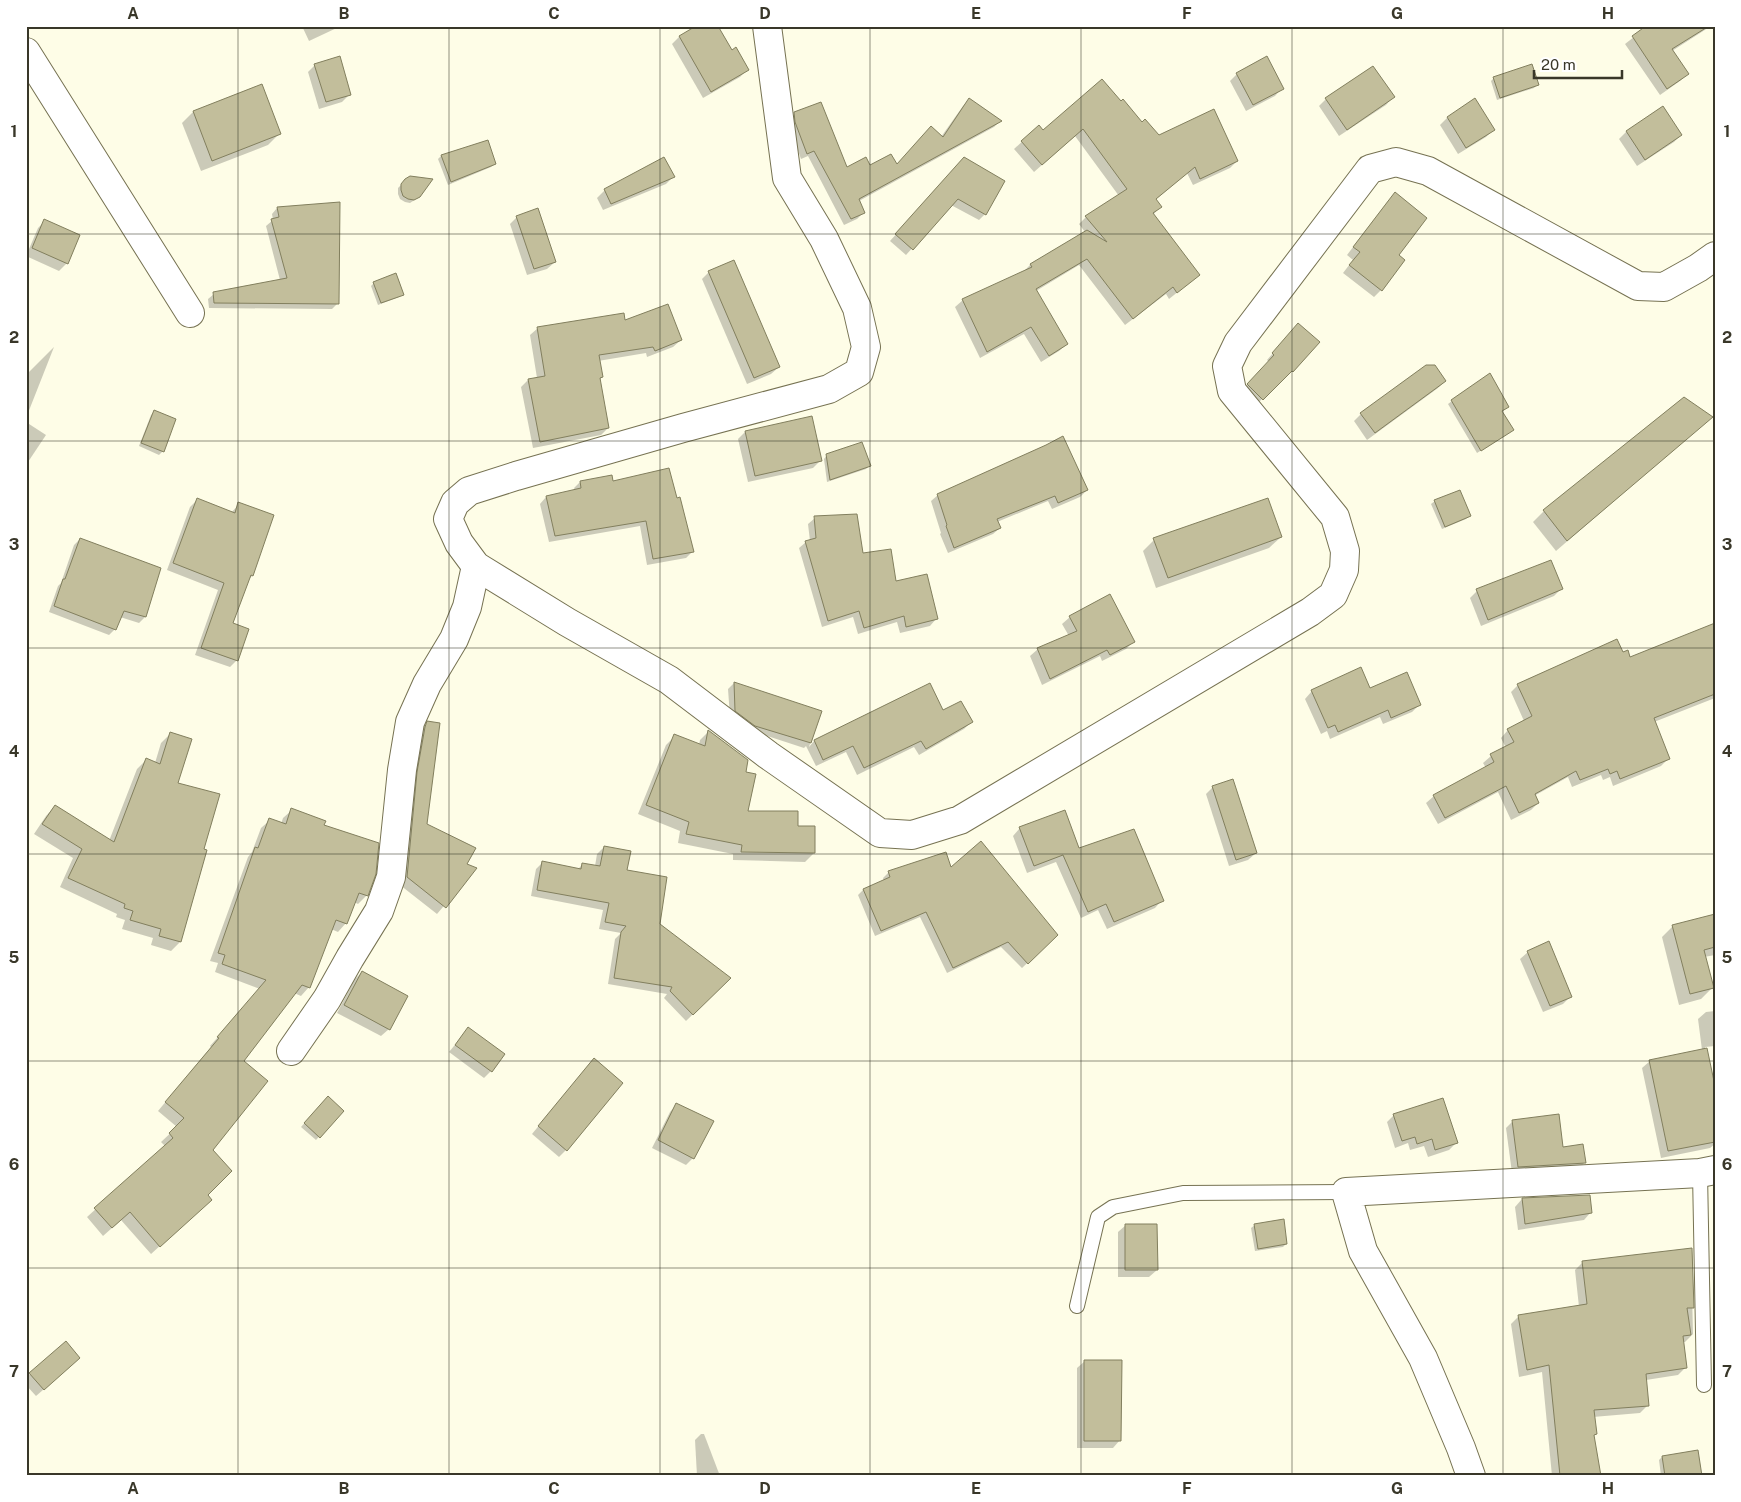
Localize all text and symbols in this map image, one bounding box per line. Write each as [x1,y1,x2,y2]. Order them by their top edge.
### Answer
text: A [127,4,139,23]
text: B [339,4,350,23]
text: C [548,4,560,23]
text: D [759,4,771,23]
text: E [971,4,981,23]
text: F [1182,4,1192,23]
text: G [1391,4,1403,23]
text: H [1602,4,1614,23]
scale bar [1534,48,1621,80]
text: 20 m [1541,56,1576,73]
text: 1 [11,122,17,141]
text: 1 [1724,122,1730,141]
text: 2 [9,328,19,347]
text: 2 [1722,328,1732,347]
text: 3 [9,535,19,554]
text: 3 [1722,535,1732,554]
text: 4 [9,742,20,761]
text: 4 [1722,742,1733,761]
text: 5 [9,948,20,967]
text: 5 [1722,948,1733,967]
text: 6 [9,1155,19,1174]
text: 6 [1722,1155,1732,1174]
text: 7 [9,1362,19,1381]
text: 7 [1722,1362,1732,1381]
text: A [127,1479,139,1498]
text: B [339,1479,350,1498]
text: C [548,1479,560,1498]
text: D [759,1479,771,1498]
text: E [971,1479,981,1498]
text: F [1182,1479,1192,1498]
text: G [1391,1479,1403,1498]
text: H [1602,1479,1614,1498]

